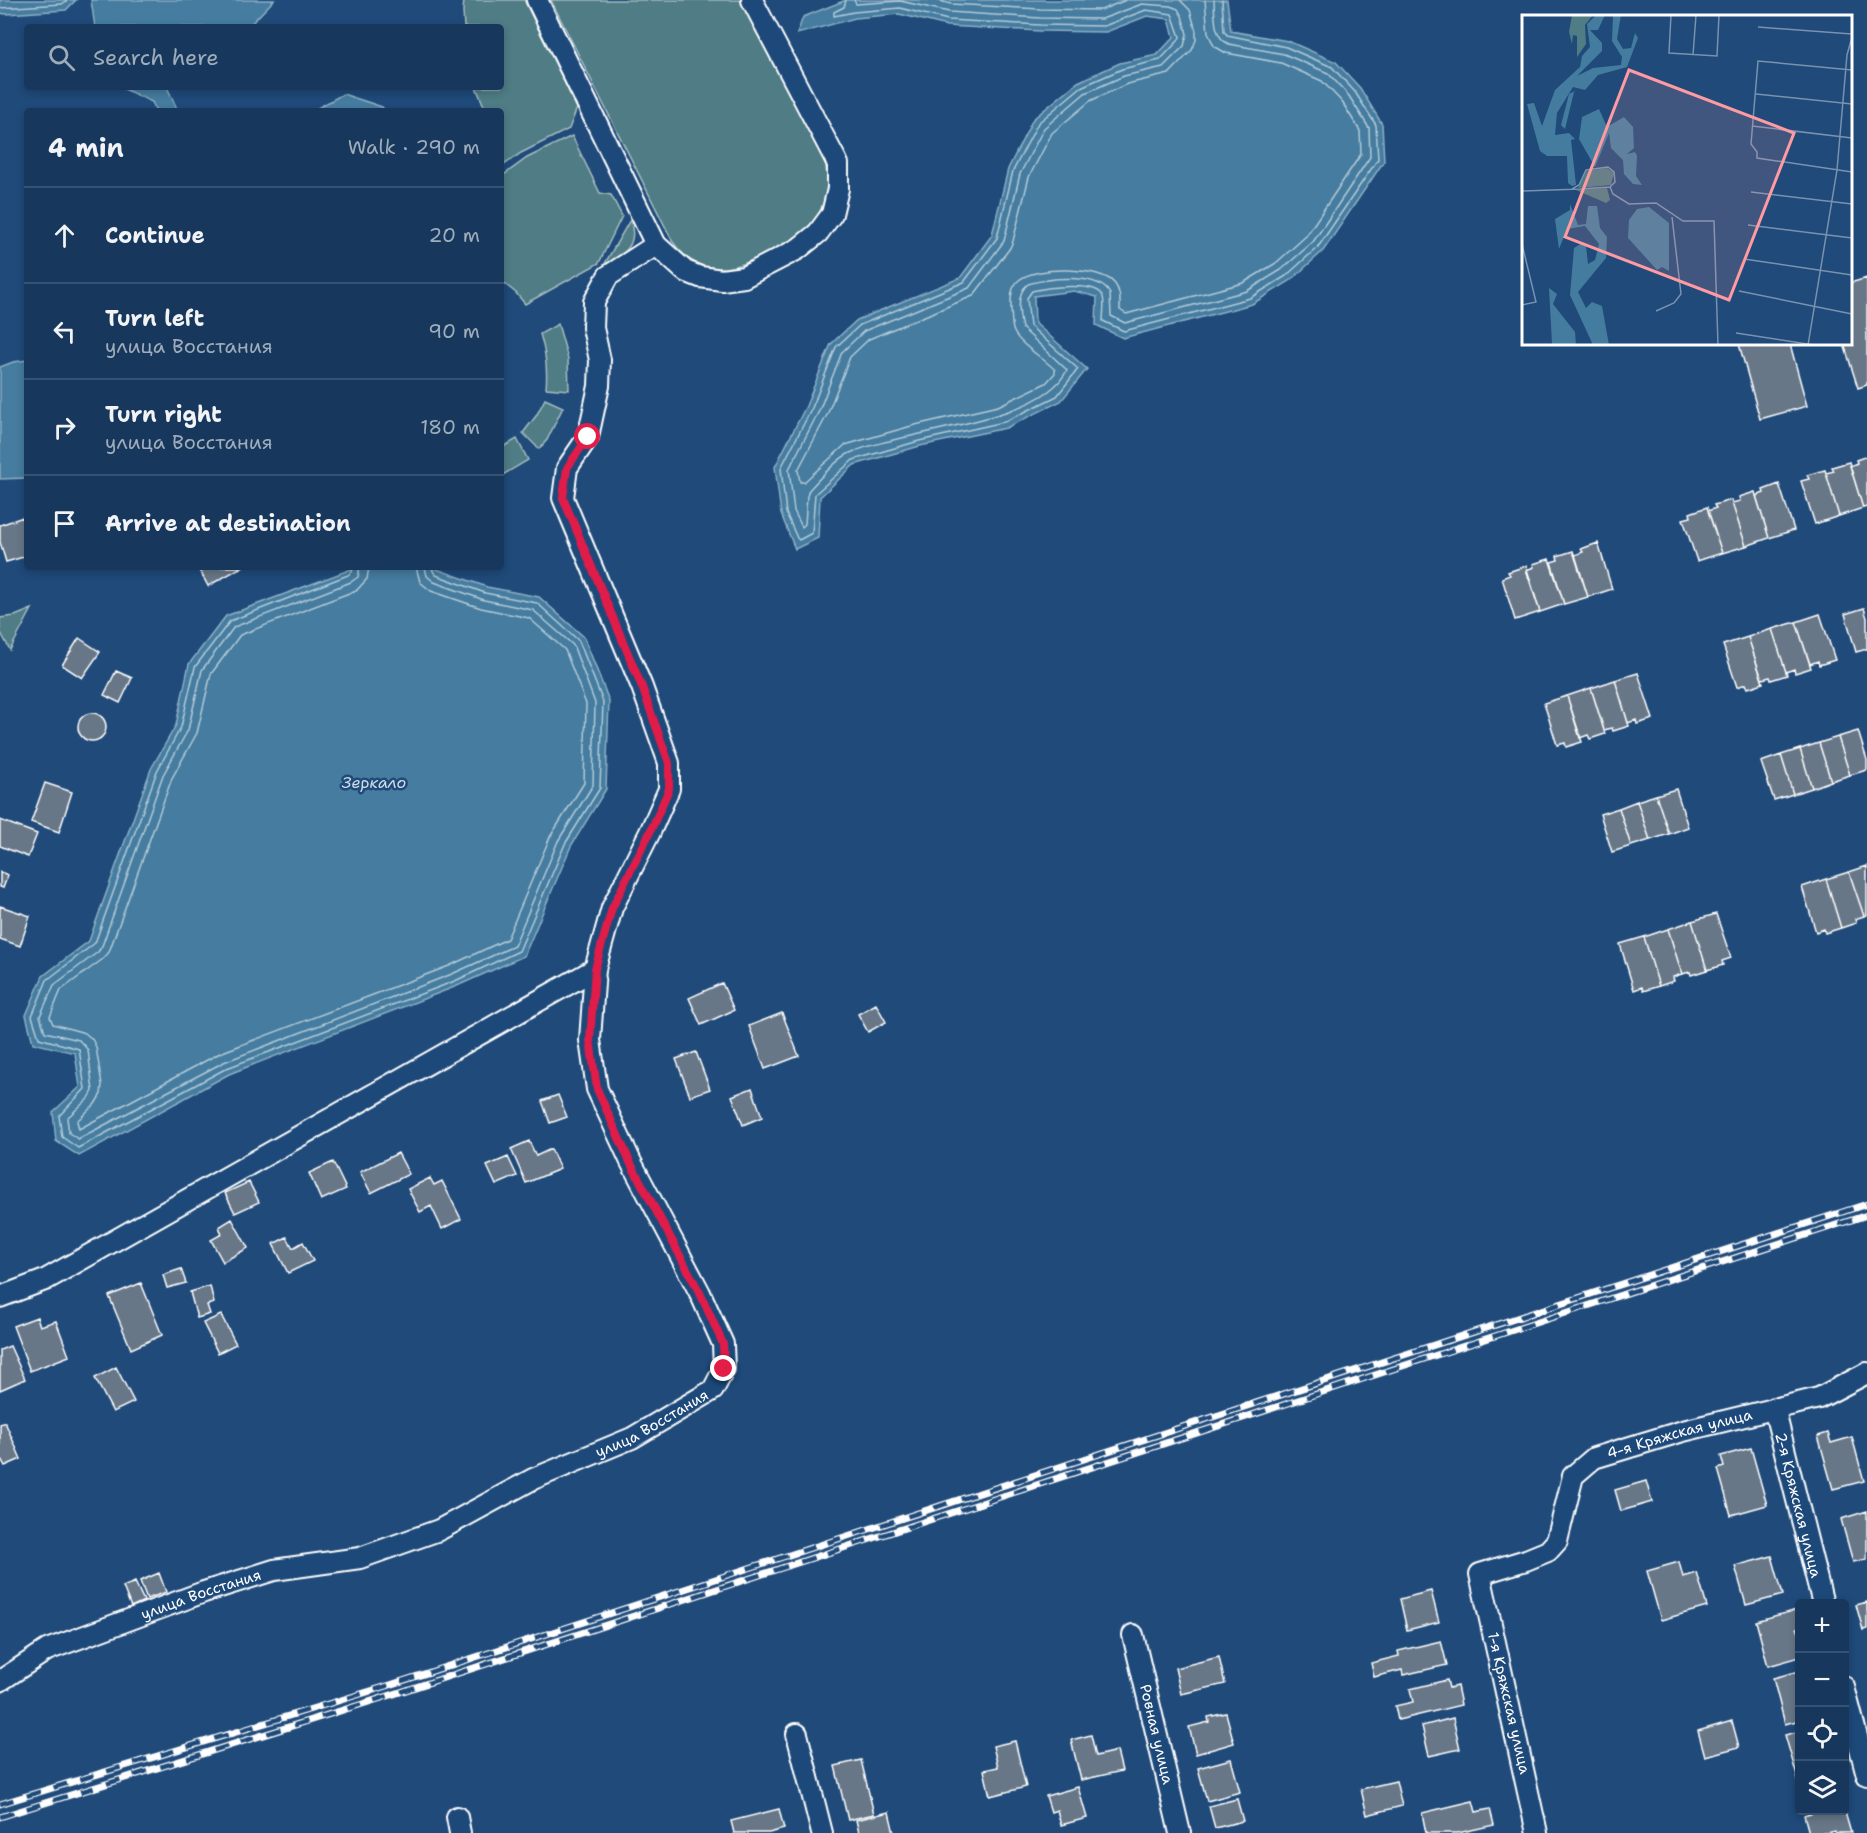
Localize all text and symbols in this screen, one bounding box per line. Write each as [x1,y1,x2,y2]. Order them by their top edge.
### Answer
inset map [1522,15,1852,345]
search box [24,24,504,90]
icon: search [45,41,78,74]
text: Search here [93,43,219,72]
text: 4 min [48,130,124,165]
text: Walk · 290 m [348,134,480,160]
icon: ahead [48,219,81,252]
text: Continue [105,221,205,250]
text: 20 m [429,222,480,248]
text: Turn left [105,304,204,333]
icon: left [48,315,81,348]
text: 90 m [428,318,480,344]
text: улица Восстания [105,333,273,359]
text: Turn right [105,400,222,429]
icon: right [48,411,81,444]
text: 180 m [420,414,480,440]
route start [574,423,600,449]
text: улица Восстания [105,429,273,455]
icon: arrive [48,507,81,540]
text: Arrive at destination [105,509,351,538]
water label: Зеркало [342,772,406,793]
route end [710,1355,736,1381]
street label: улица Восстания [592,1385,712,1462]
street label: 4-я Кряжская улица [1604,1404,1755,1464]
street label: 2-я Кряжская улица [1770,1430,1826,1580]
street label: улица Восстания [138,1565,264,1624]
map controls [1795,1599,1849,1815]
button: + [1795,1599,1849,1653]
street label: 1-я Кряжская улица [1483,1630,1535,1777]
button: − [1795,1653,1849,1707]
street label: Ровная улица [1135,1682,1178,1787]
button: locate [1795,1707,1849,1761]
button: layers [1795,1761,1849,1815]

